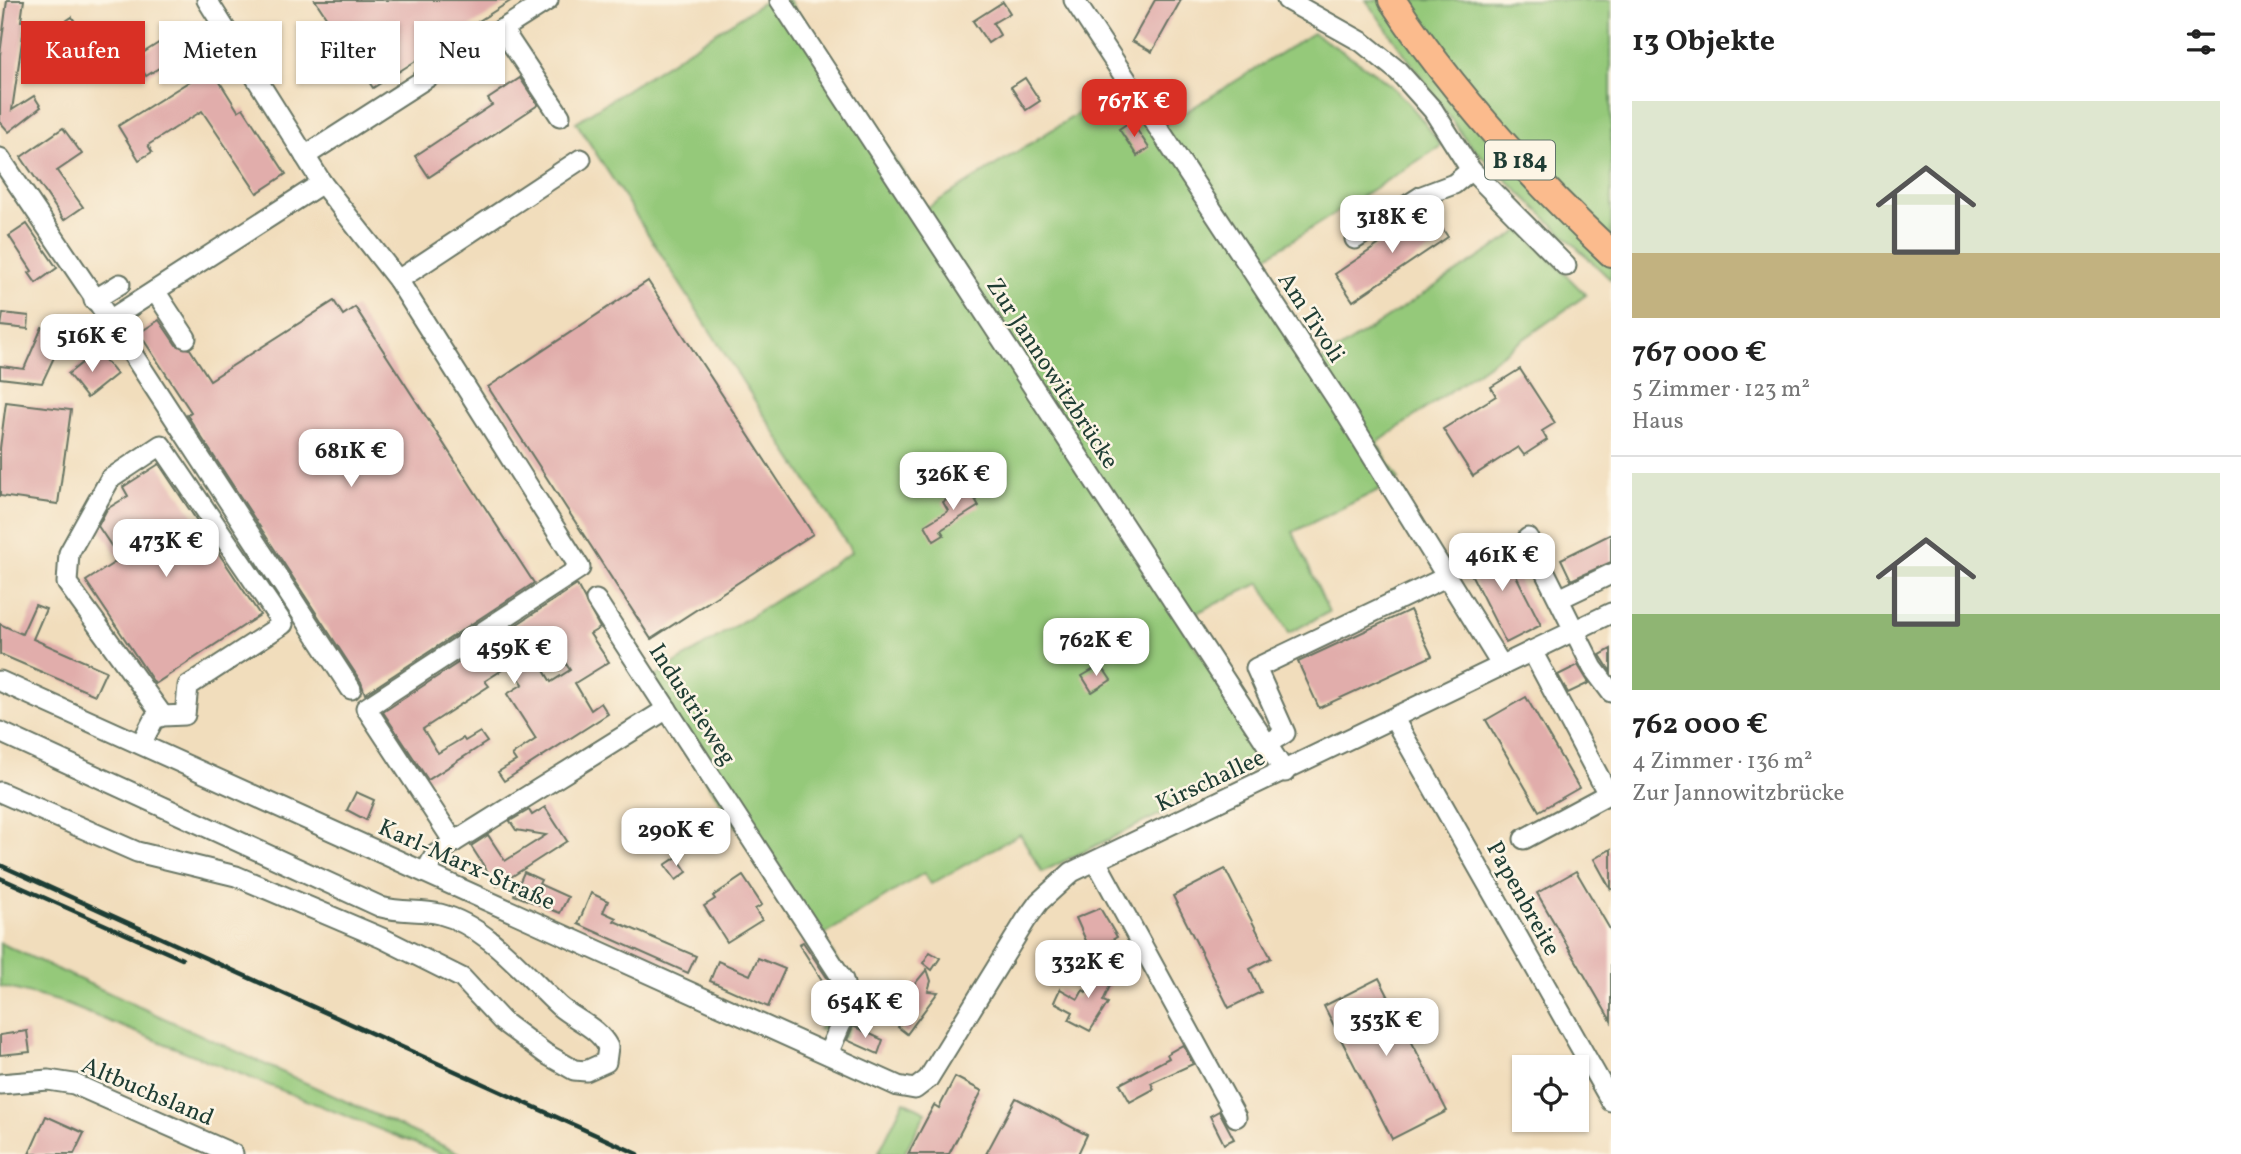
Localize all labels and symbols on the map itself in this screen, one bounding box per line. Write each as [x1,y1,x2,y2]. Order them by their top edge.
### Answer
pin: 767K € [1077,80,1191,139]
road number: B 184 [1485,140,1555,180]
pin: 318K € [1335,196,1449,255]
street label: Am Tivoli [1268,266,1352,370]
street label: Zur Jannowitzbrücke [977,272,1126,476]
pin: 516K € [35,314,149,374]
pin: 681K € [294,430,408,489]
pin: 326K € [896,452,1010,512]
pin: 473K € [109,520,223,579]
pin: 461K € [1445,534,1559,593]
pin: 762K € [1039,618,1153,678]
pin: 459K € [457,626,571,686]
street label: Industrieweg [639,638,743,773]
street label: Kirschallee [1151,742,1271,822]
pin: 290K € [619,808,733,868]
street label: Karl-Marx-Straße [372,812,560,920]
street label: Papenbreite [1477,835,1568,963]
pin: 332K € [1031,940,1145,1000]
pin: 654K € [808,981,922,1040]
pin: 353K € [1329,998,1443,1058]
street label: Altbuchsland [76,1050,219,1136]

